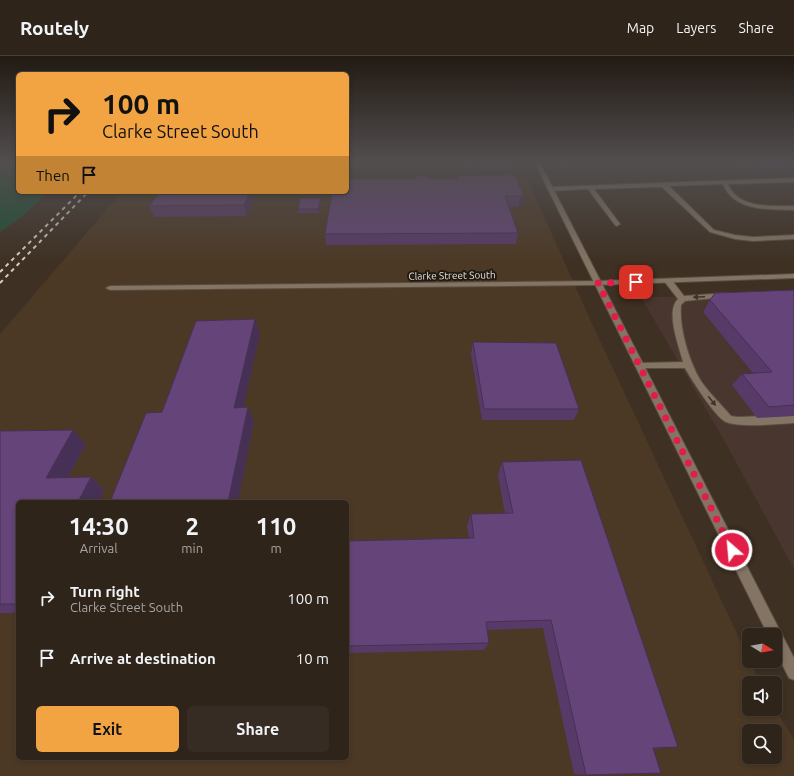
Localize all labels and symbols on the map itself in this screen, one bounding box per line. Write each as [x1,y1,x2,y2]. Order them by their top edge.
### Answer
pin [619,265,653,299]
street label: Clarke Street South [408,269,496,282]
one-way arrow [692,294,705,300]
one-way arrow [708,395,716,406]
position arrow [711,529,753,571]
north arrow [742,628,782,668]

